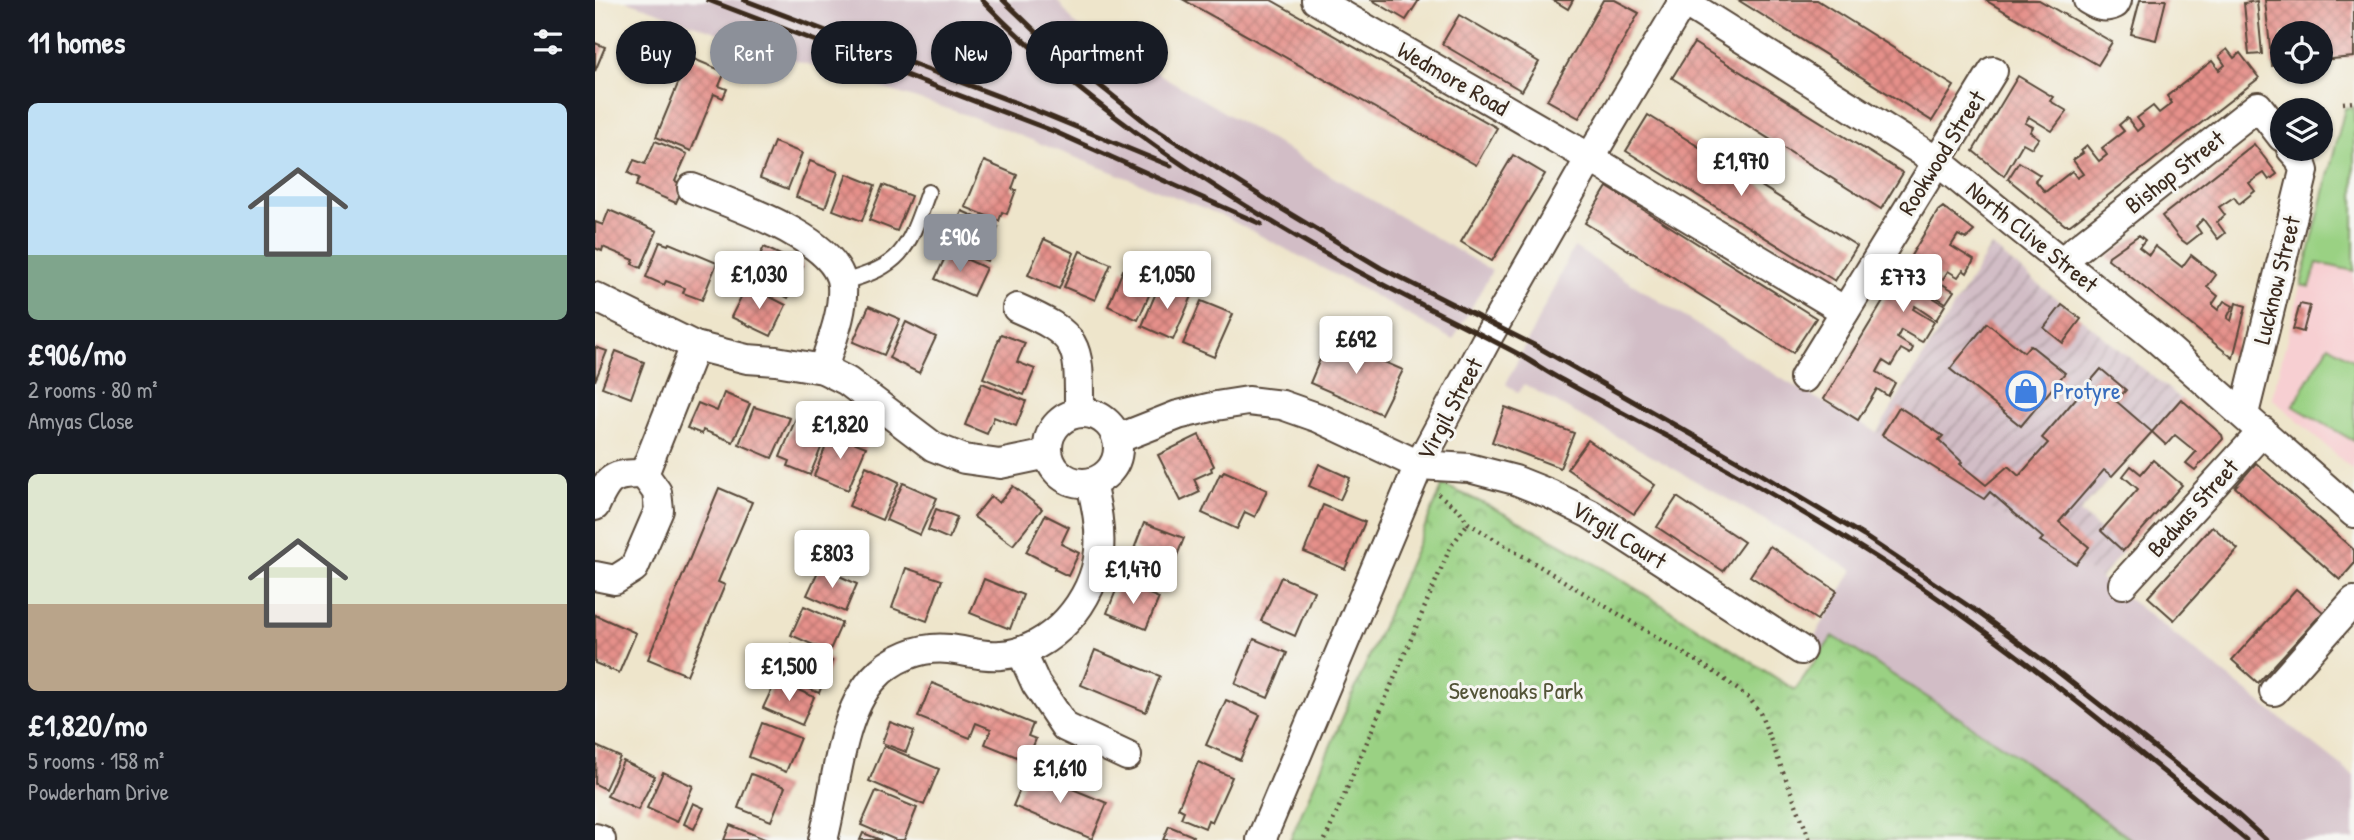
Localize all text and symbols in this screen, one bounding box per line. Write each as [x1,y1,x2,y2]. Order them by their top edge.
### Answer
chip: Buy [616,21,696,84]
chip: Rent [710,21,797,84]
chip: Filters [811,21,917,84]
chip: New [931,21,1012,84]
chip: Apartment [1026,21,1168,84]
map controls [2270,21,2333,161]
button: locate [2270,21,2333,84]
text: 11 homes [28,22,125,62]
icon: filters [529,23,567,61]
street label: Wedmore Road [1392,33,1515,123]
street label: Rookwood Street [1890,83,1993,221]
button: layers [2270,98,2333,161]
street label: Bishop Street [2118,122,2231,220]
pin: £1,970 [1684,138,1798,198]
text: £1,970 [1713,145,1769,176]
icon: home [235,149,361,275]
street label: North Clive Street [1960,173,2106,300]
street label: Lucknow Street [2245,212,2308,347]
pin: £906 [919,215,1001,274]
text: £906 [940,221,980,252]
pin: £1,030 [702,252,816,311]
pin: £1,050 [1110,252,1224,311]
pin: £773 [1862,254,1944,314]
text: £1,030 [731,258,787,289]
text: £1,050 [1139,258,1195,289]
text: £773 [1880,261,1926,292]
pin: £692 [1315,316,1397,376]
text: £692 [1335,323,1377,354]
text: £906/mo [28,334,126,374]
street label: Virgil Street [1409,351,1490,465]
shop icon: Protyre [2005,370,2047,412]
text: 2 rooms · 80 m² [28,374,158,405]
place label: Protyre [2053,374,2121,406]
pin: £1,820 [783,402,897,461]
text: Amyas Close [28,405,134,436]
text: £1,820 [812,408,868,439]
street label: Bedwas Street [2139,451,2246,563]
street label: Virgil Court [1566,493,1674,576]
icon: home [235,520,361,646]
pin: £803 [791,530,873,590]
text: £803 [810,537,854,568]
pin: £1,470 [1076,546,1190,606]
text: £1,470 [1105,553,1161,584]
pin: £1,500 [732,644,846,703]
text: £1,500 [761,650,817,681]
park label: Sevenoaks Park [1449,674,1583,706]
text: £1,820/mo [28,705,147,745]
text: 5 rooms · 158 m² [28,745,164,776]
pin: £1,610 [1003,746,1117,805]
text: £1,610 [1033,752,1087,783]
text: Powderham Drive [28,776,169,807]

